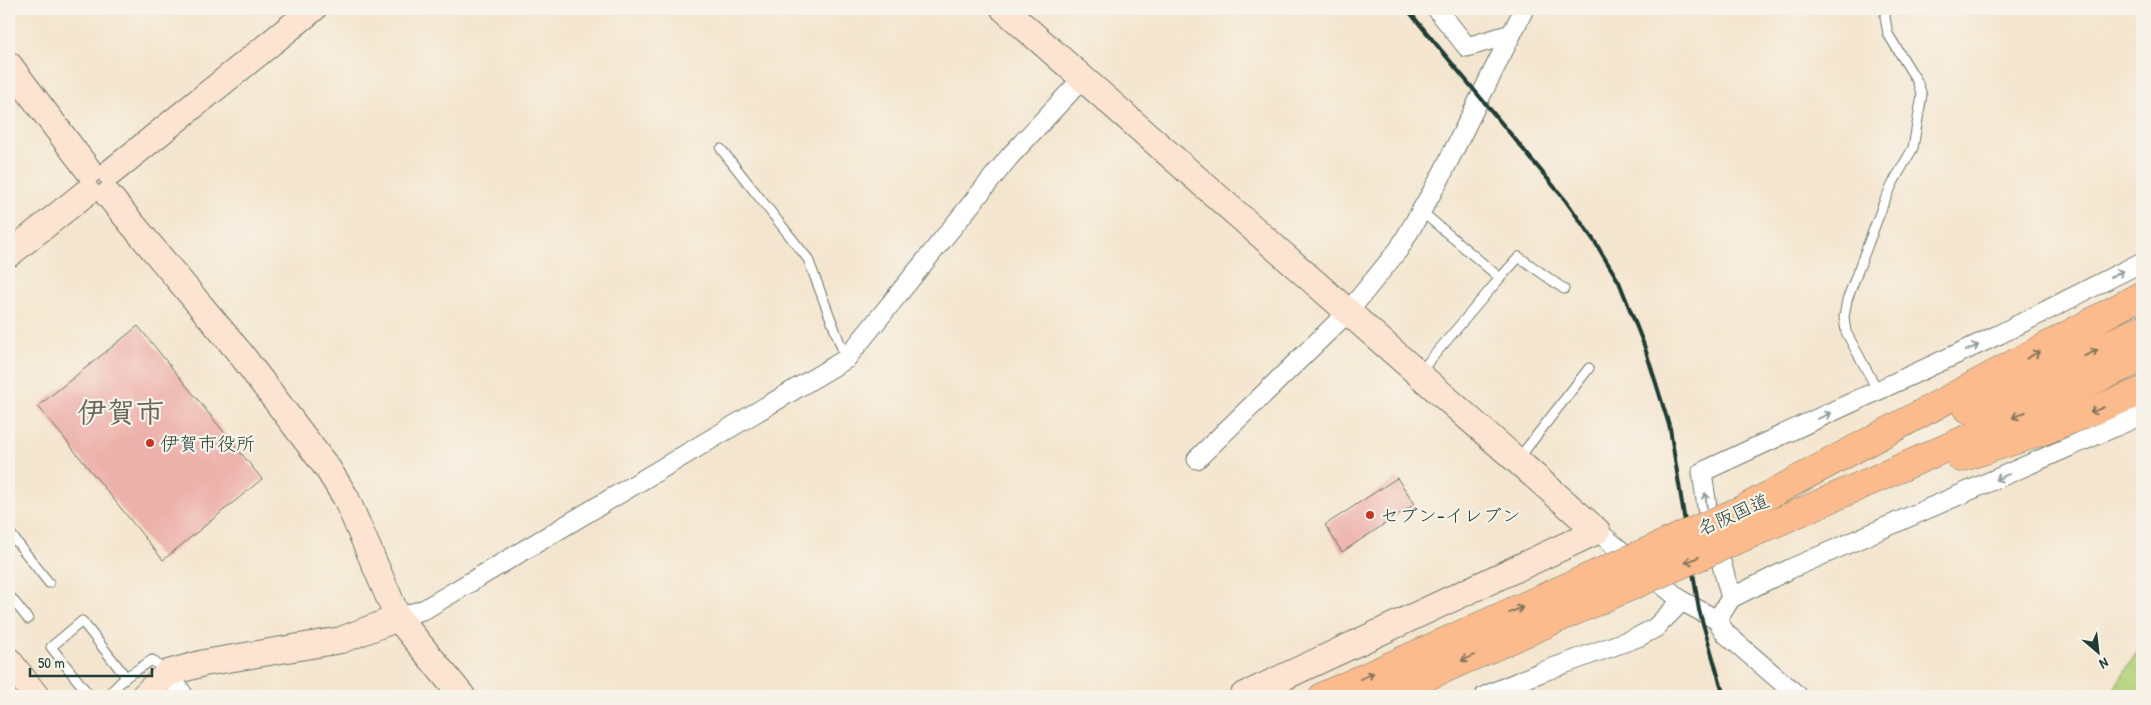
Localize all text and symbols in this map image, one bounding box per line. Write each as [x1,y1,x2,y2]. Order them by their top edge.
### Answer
one-way arrow [2109,269,2124,278]
one-way arrow [1964,342,1979,352]
one-way arrow [2083,348,2098,358]
one-way arrow [2025,350,2040,359]
district label: 伊賀市 [77,392,165,431]
one-way arrow [2090,405,2105,415]
one-way arrow [1816,411,1831,420]
one-way arrow [2012,411,2027,421]
place label: 伊賀市役所 [160,430,255,456]
marker: 伊賀市役所 [144,437,156,449]
one-way arrow [1995,473,2010,483]
street label: 名阪国道 [1693,487,1773,541]
one-way arrow [1701,492,1711,508]
place label: セブン-イレブン [1380,502,1521,528]
marker: セブン-イレブン [1364,509,1376,521]
one-way arrow [1685,555,1700,565]
one-way arrow [1508,604,1523,614]
north arrow [2074,628,2124,678]
scale bar [30,645,152,677]
text: 50 m [38,652,65,673]
one-way arrow [1461,654,1476,664]
text: N [2096,654,2112,674]
one-way arrow [1359,671,1374,680]

